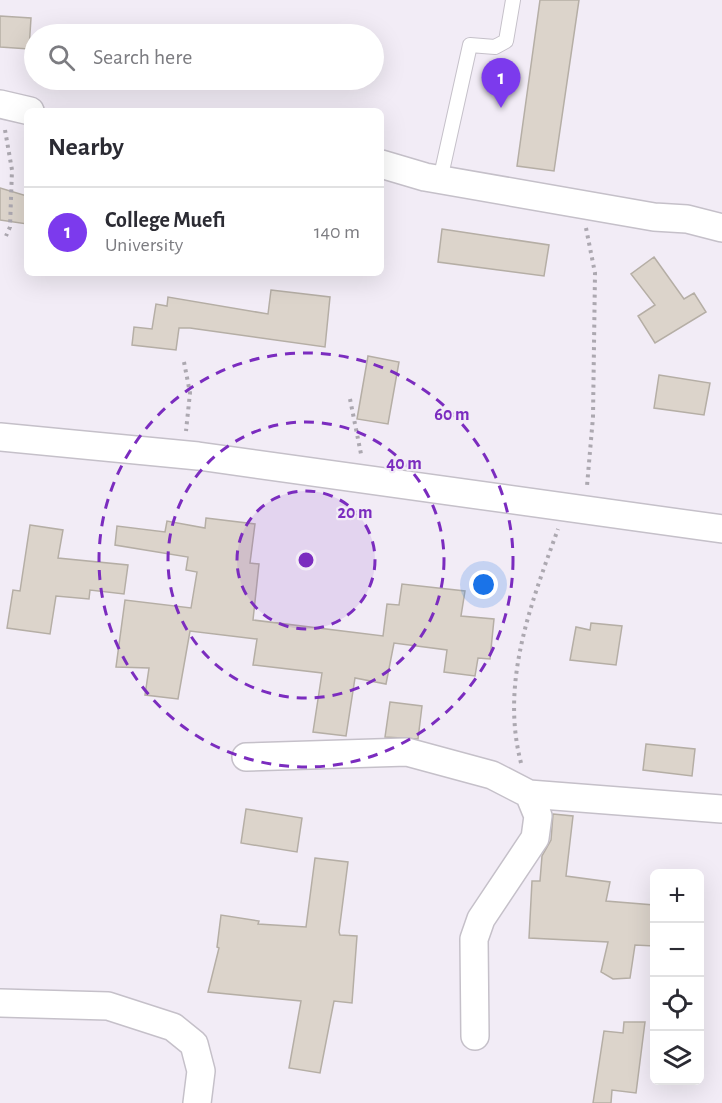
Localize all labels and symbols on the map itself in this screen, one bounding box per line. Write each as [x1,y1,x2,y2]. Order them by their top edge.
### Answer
pin: 1 [482,58,520,108]
text: 60 m [434,406,470,424]
text: 40 m [386,455,422,473]
text: 20 m [337,504,373,522]
centre of rings [296,550,316,570]
your location [469,570,498,599]

